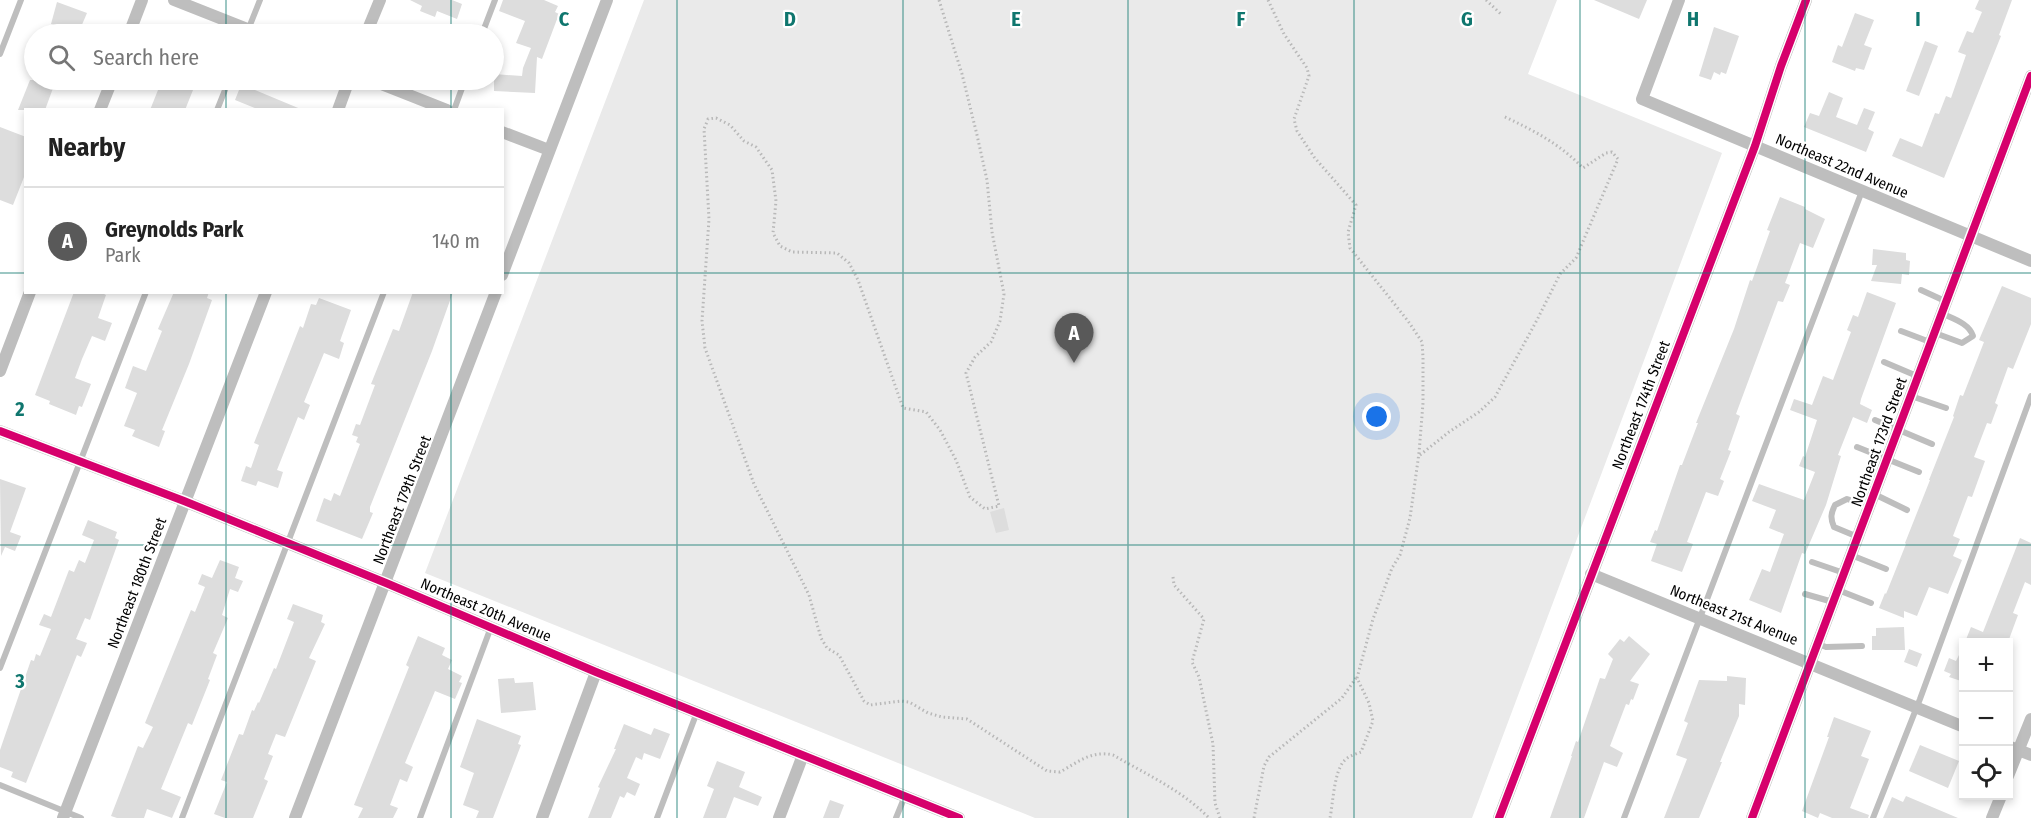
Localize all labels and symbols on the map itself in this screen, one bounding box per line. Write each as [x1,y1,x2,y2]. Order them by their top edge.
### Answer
text: C [559,7,570,31]
text: D [784,7,796,31]
text: E [1011,7,1021,31]
text: F [1237,7,1246,31]
text: G [1461,7,1473,31]
text: H [1687,7,1699,31]
text: I [1915,7,1921,31]
street label: Northeast 22nd Avenue [1773,130,1911,202]
pin: A [1054,314,1094,363]
street label: Northeast 174th Street [1608,338,1674,472]
street label: Northeast 173rd Street [1847,375,1911,509]
text: 2 [14,397,25,421]
your location [1362,402,1391,431]
street label: Northeast 179th Street [369,433,435,567]
street label: Northeast 180th Street [104,515,170,651]
street label: Northeast 20th Avenue [418,574,554,646]
street label: Northeast 21st Avenue [1667,581,1801,649]
text: 3 [14,669,25,693]

